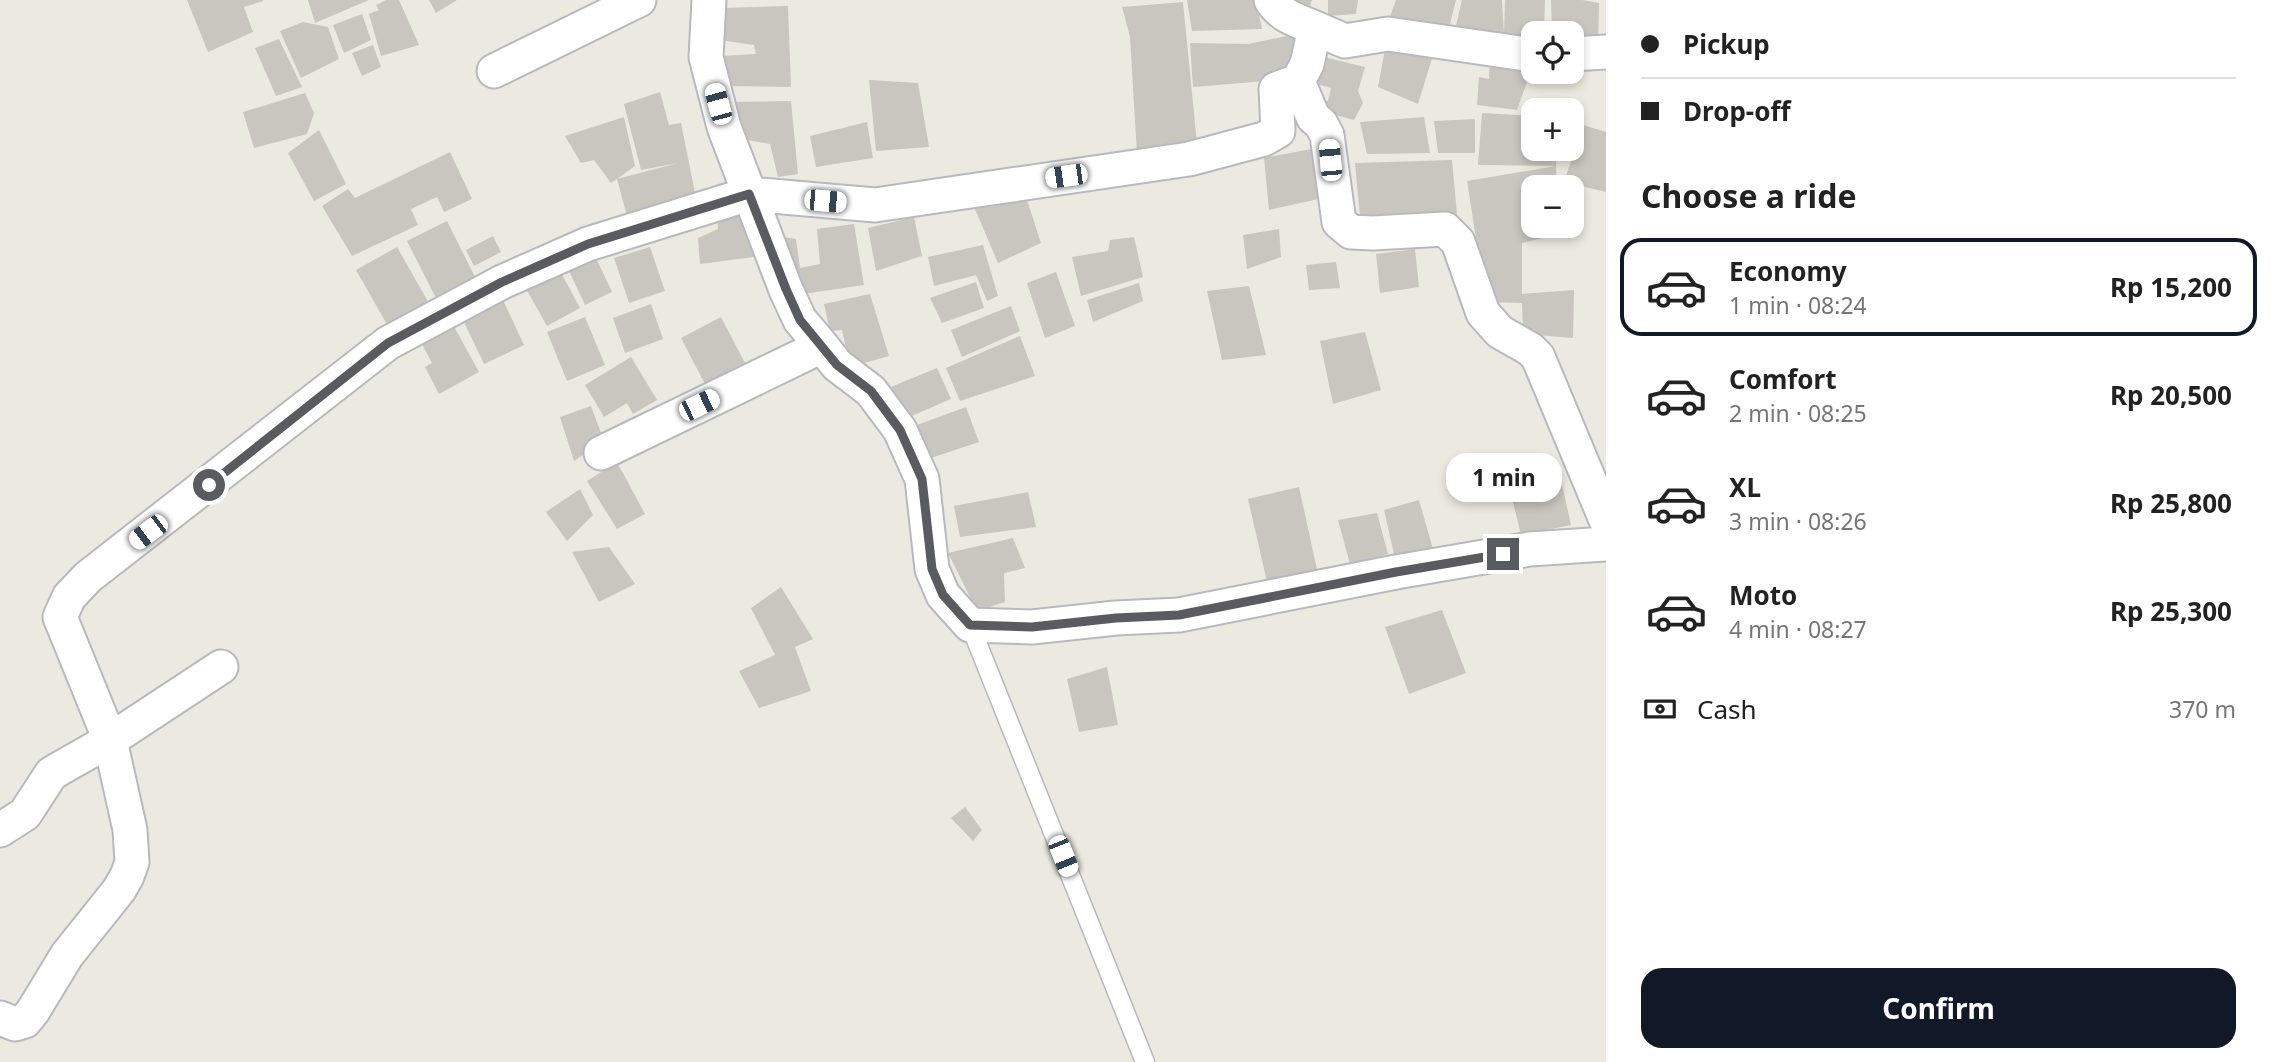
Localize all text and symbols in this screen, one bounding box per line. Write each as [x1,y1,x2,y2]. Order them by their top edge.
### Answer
map controls [1521,21,1584,238]
button: locate [1521,21,1584,84]
text: Pickup [1683,26,1770,62]
car [703,81,734,127]
text: Drop-off [1683,93,1790,129]
button: + [1521,98,1584,161]
car [1318,138,1343,182]
car [1044,163,1089,189]
text: Choose a ride [1641,174,1857,217]
button: − [1521,175,1584,238]
car [804,189,847,213]
text: Economy [1729,253,1847,289]
icon: car [1645,256,1708,319]
text: Rp 15,200 [2110,269,2232,305]
text: 1 min · 08:24 [1729,289,1867,321]
text: Comfort [1729,361,1837,397]
icon: car [1645,364,1708,427]
text: Rp 20,500 [2110,377,2232,413]
car [676,386,723,424]
text: 2 min · 08:25 [1729,397,1867,429]
callout: 1 min [1445,452,1561,502]
text: 1 min [1472,461,1536,493]
route start [193,469,225,501]
text: XL [1729,469,1761,505]
icon: car [1645,472,1708,535]
text: Rp 25,800 [2110,485,2232,521]
text: 3 min · 08:26 [1729,505,1867,537]
car [125,511,172,553]
route end [1487,538,1519,570]
text: Moto [1729,577,1797,613]
icon: car [1645,580,1708,643]
text: Rp 25,300 [2110,593,2232,629]
text: 4 min · 08:27 [1729,613,1867,645]
icon: cash [1641,690,1679,728]
text: Cash [1697,691,1757,727]
text: 370 m [2169,693,2236,725]
car [1046,833,1081,879]
button: Confirm [1641,968,2236,1048]

